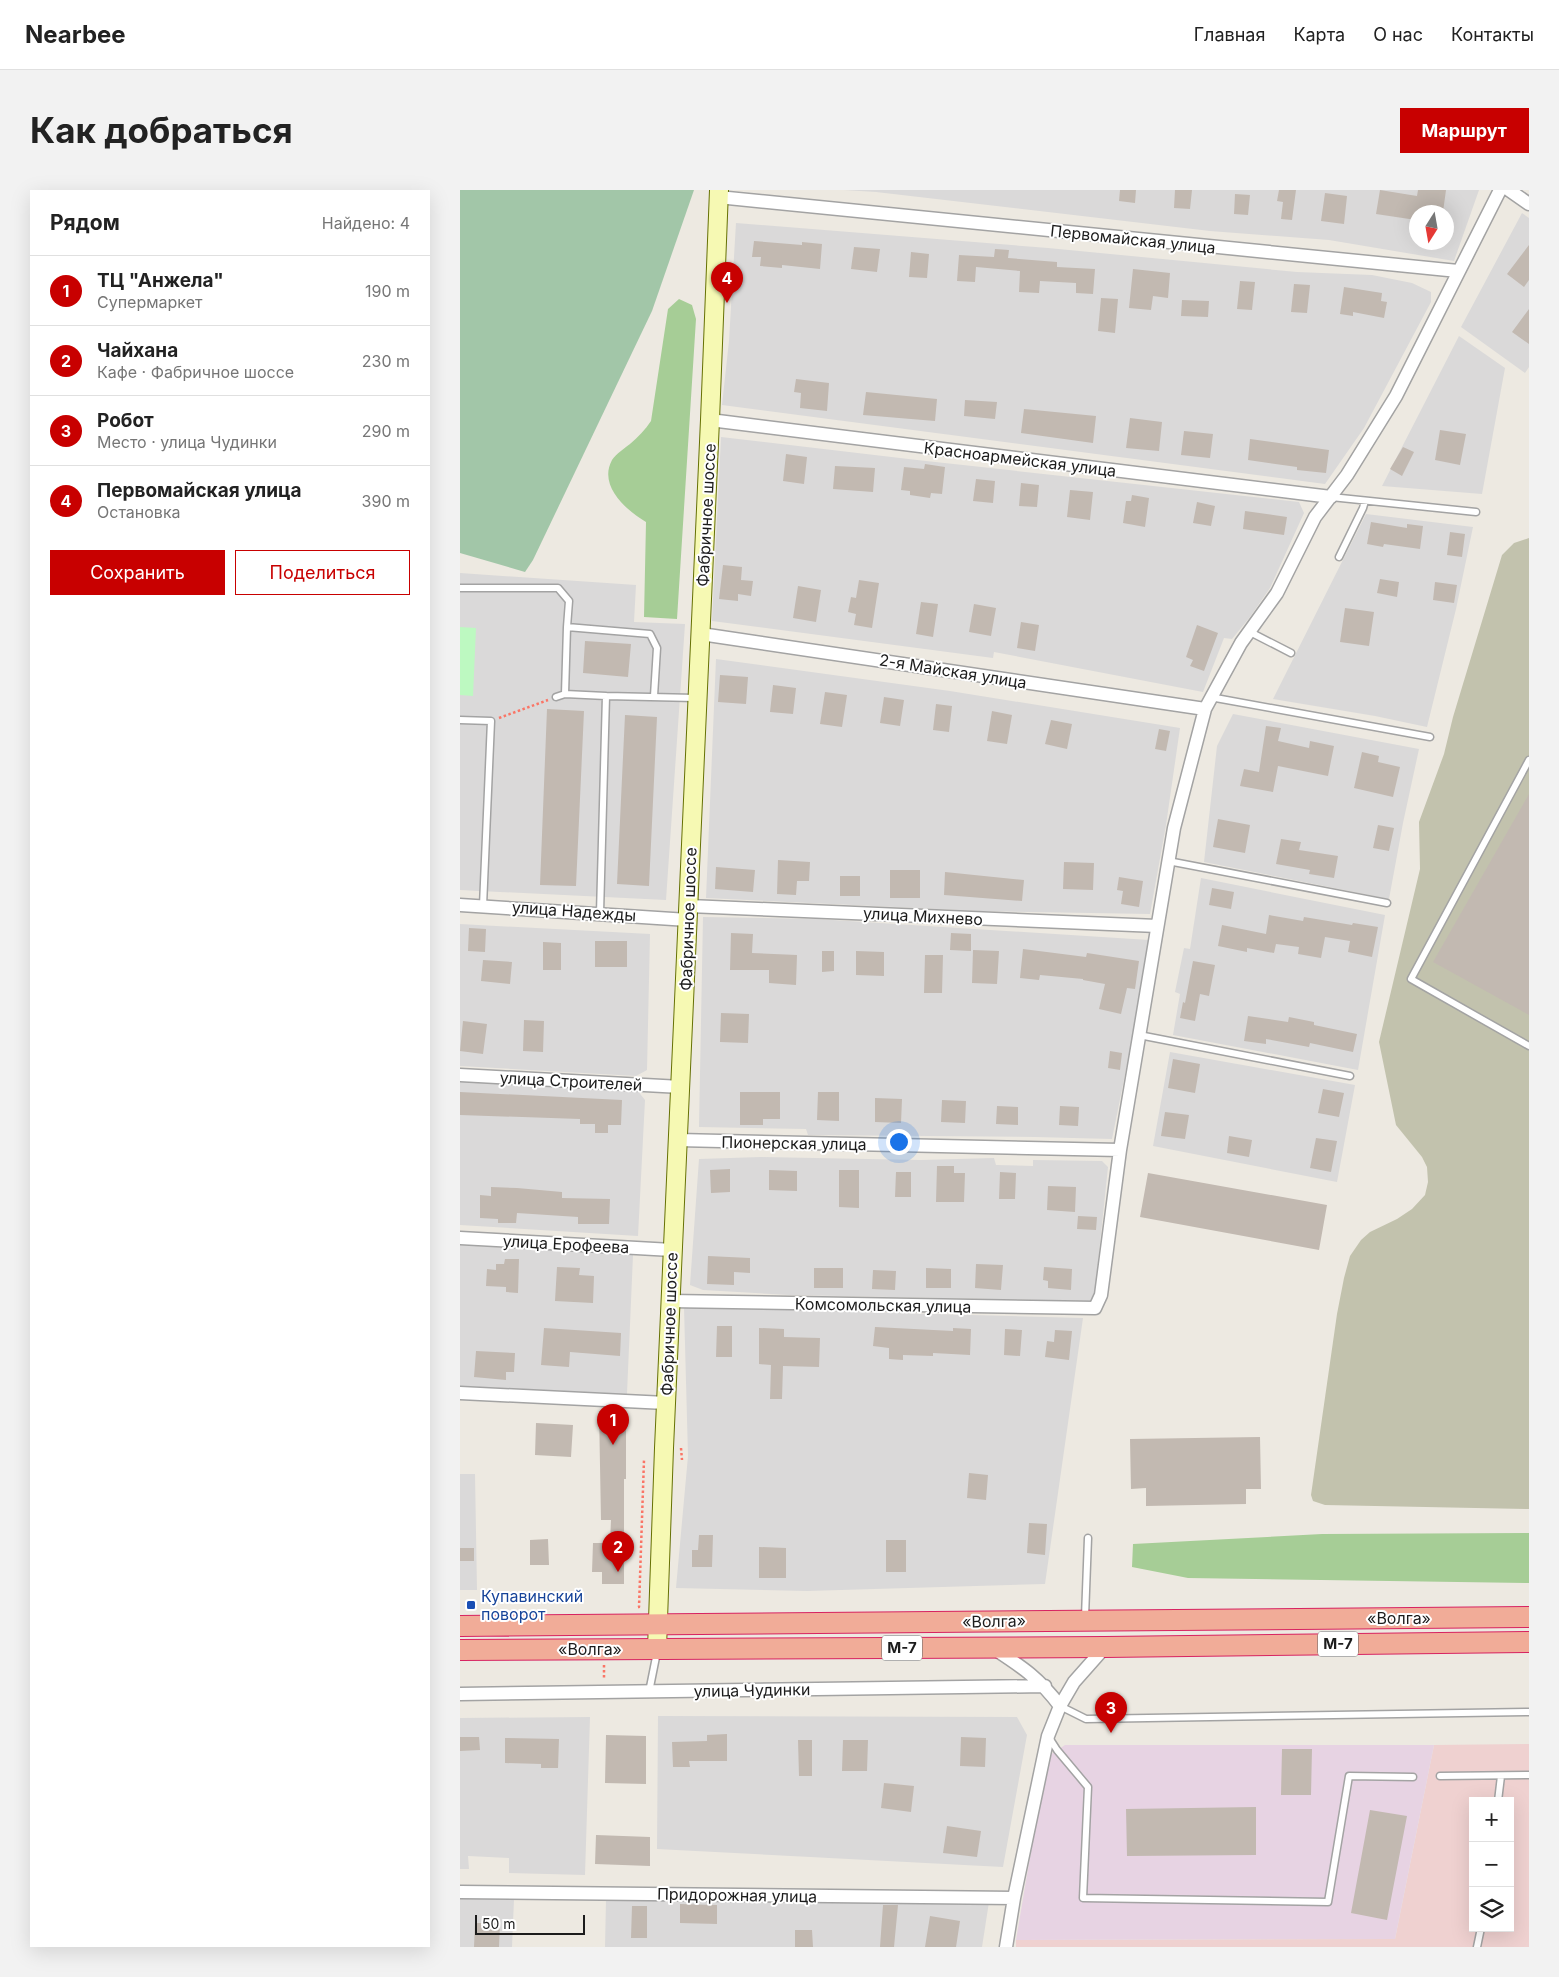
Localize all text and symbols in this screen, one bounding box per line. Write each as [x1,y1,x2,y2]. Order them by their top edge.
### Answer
text: Nearbee [25,20,126,49]
text: Главная [1194,24,1265,45]
text: Карта [1293,24,1345,45]
text: О нас [1373,24,1423,45]
text: Контакты [1451,24,1534,45]
button: Маршрут [1400,108,1529,153]
text: Как добраться [30,109,293,151]
north arrow [1409,205,1454,250]
text: Рядом [50,210,120,235]
text: Найдено: 4 [322,213,410,233]
street label: Первомайская улица [1049,220,1217,258]
pin: 4 [711,262,743,303]
text: ТЦ "Анжела" [97,269,224,292]
text: 1 [63,281,69,301]
text: 190 m [365,281,410,301]
text: Супермаркет [97,292,202,312]
text: Чайхана [97,339,178,362]
text: 2 [61,351,71,371]
text: 230 m [362,351,410,371]
text: Кафе · Фабричное шоссе [97,362,294,382]
text: Робот [97,409,154,432]
text: 3 [61,421,71,441]
text: 290 m [362,421,410,441]
text: Место · улица Чудинки [97,432,277,452]
street label: Красноармейская улица [923,437,1117,481]
street label: Фабричное шоссе [692,443,720,587]
text: Первомайская улица [97,479,302,502]
text: 4 [61,491,71,511]
text: 390 m [362,491,410,511]
text: Остановка [97,502,181,522]
button: Сохранить [50,550,225,595]
button: Поделиться [235,550,410,595]
street label: 2-я Майская улица [878,649,1028,693]
street label: Фабричное шоссе [676,847,700,991]
street label: улица Надежды [511,897,637,925]
street label: улица Михнево [863,903,983,929]
street label: улица Строителей [499,1067,643,1095]
your location [886,1129,912,1155]
street label: Пионерская улица [721,1132,867,1154]
street label: улица Ерофеева [502,1231,630,1257]
street label: Фабричное шоссе [657,1252,681,1396]
street label: Комсомольская улица [795,1293,971,1317]
pin: 1 [597,1404,629,1445]
pin: 2 [602,1531,634,1572]
place label: Купавинский поворот [481,1586,583,1624]
marker: Купавинский поворот [465,1599,477,1611]
street label: «Волга» [1367,1608,1431,1628]
street label: «Волга» [962,1610,1026,1632]
road number: М-7 [1318,1632,1358,1656]
road number: М-7 [882,1636,922,1660]
street label: «Волга» [558,1639,622,1659]
street label: улица Чудинки [694,1679,810,1701]
pin: 3 [1095,1692,1127,1733]
map controls [1469,1797,1514,1932]
button: + [1469,1797,1514,1842]
button: − [1469,1842,1514,1887]
street label: Придорожная улица [657,1884,817,1906]
button: layers [1469,1887,1514,1932]
scale bar [475,1912,585,1935]
text: 50 m [482,1915,516,1932]

